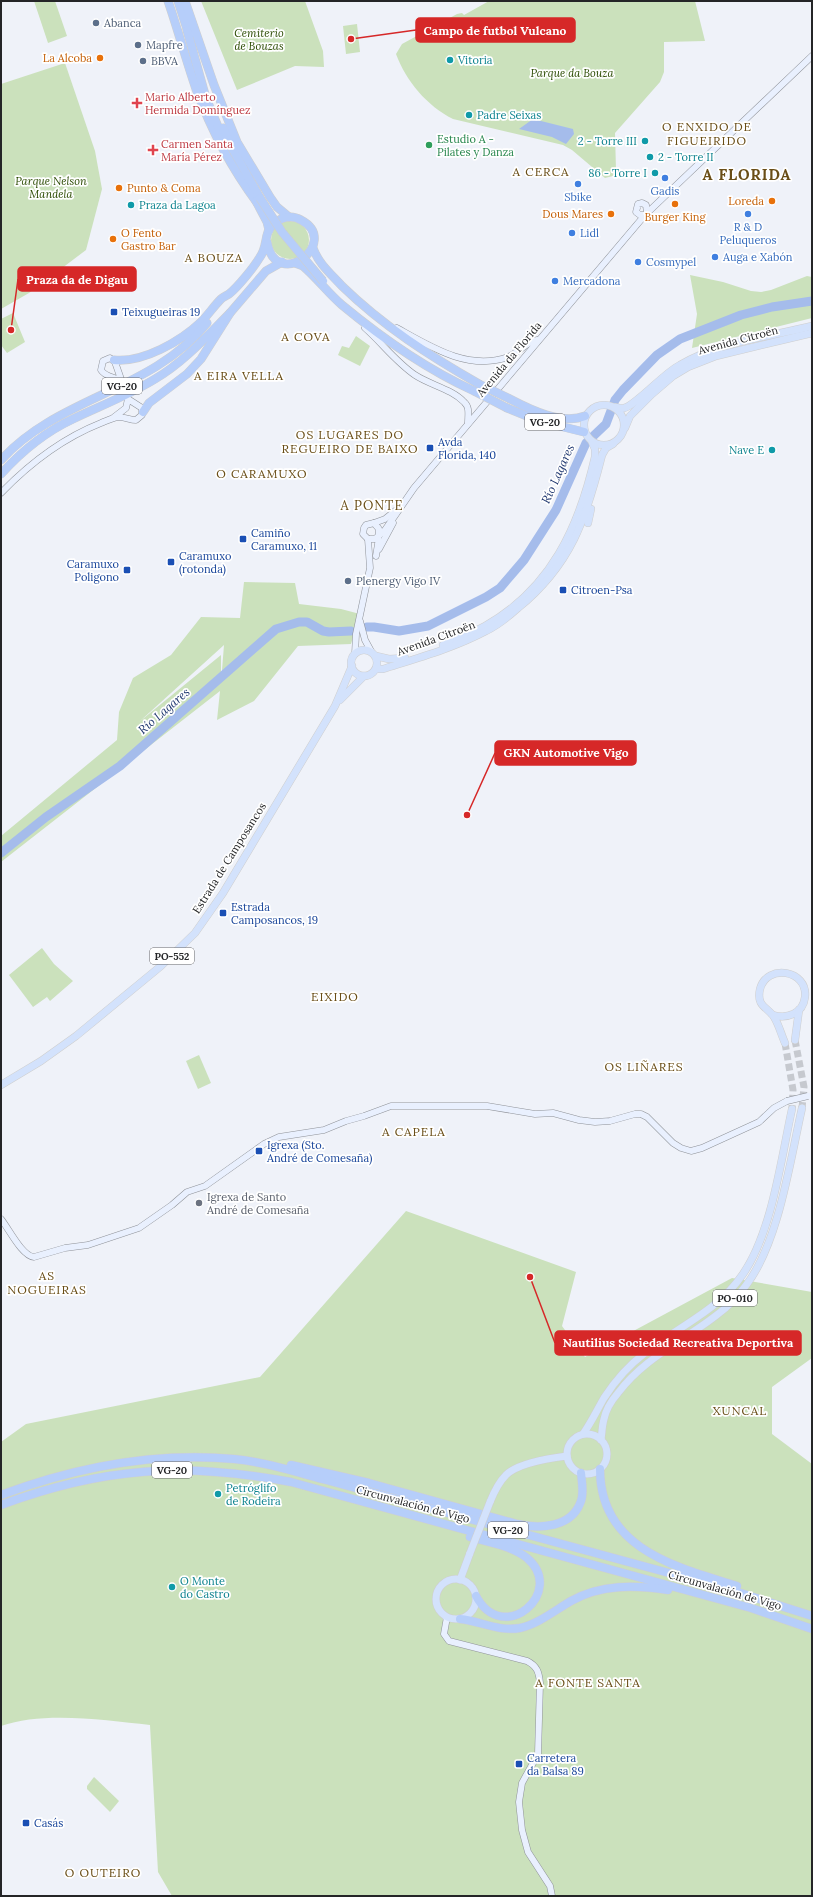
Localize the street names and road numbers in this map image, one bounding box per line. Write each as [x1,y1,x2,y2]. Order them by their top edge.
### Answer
street label: Avenida da Florida [473,318,545,400]
street label: Avenida Citroën [696,323,780,358]
road number: VG-20 [102,378,142,394]
road number: VG-20 [525,414,565,430]
street label: Avenida Citroën [394,617,477,659]
street label: Estrada de Camposancos [189,800,269,916]
road number: PO-552 [150,948,194,964]
road number: PO-010 [713,1290,757,1306]
road number: VG-20 [152,1462,192,1478]
street label: Circunvalación de Vigo [355,1482,471,1526]
road number: VG-20 [488,1522,528,1538]
street label: Circunvalación de Vigo [667,1567,783,1613]

